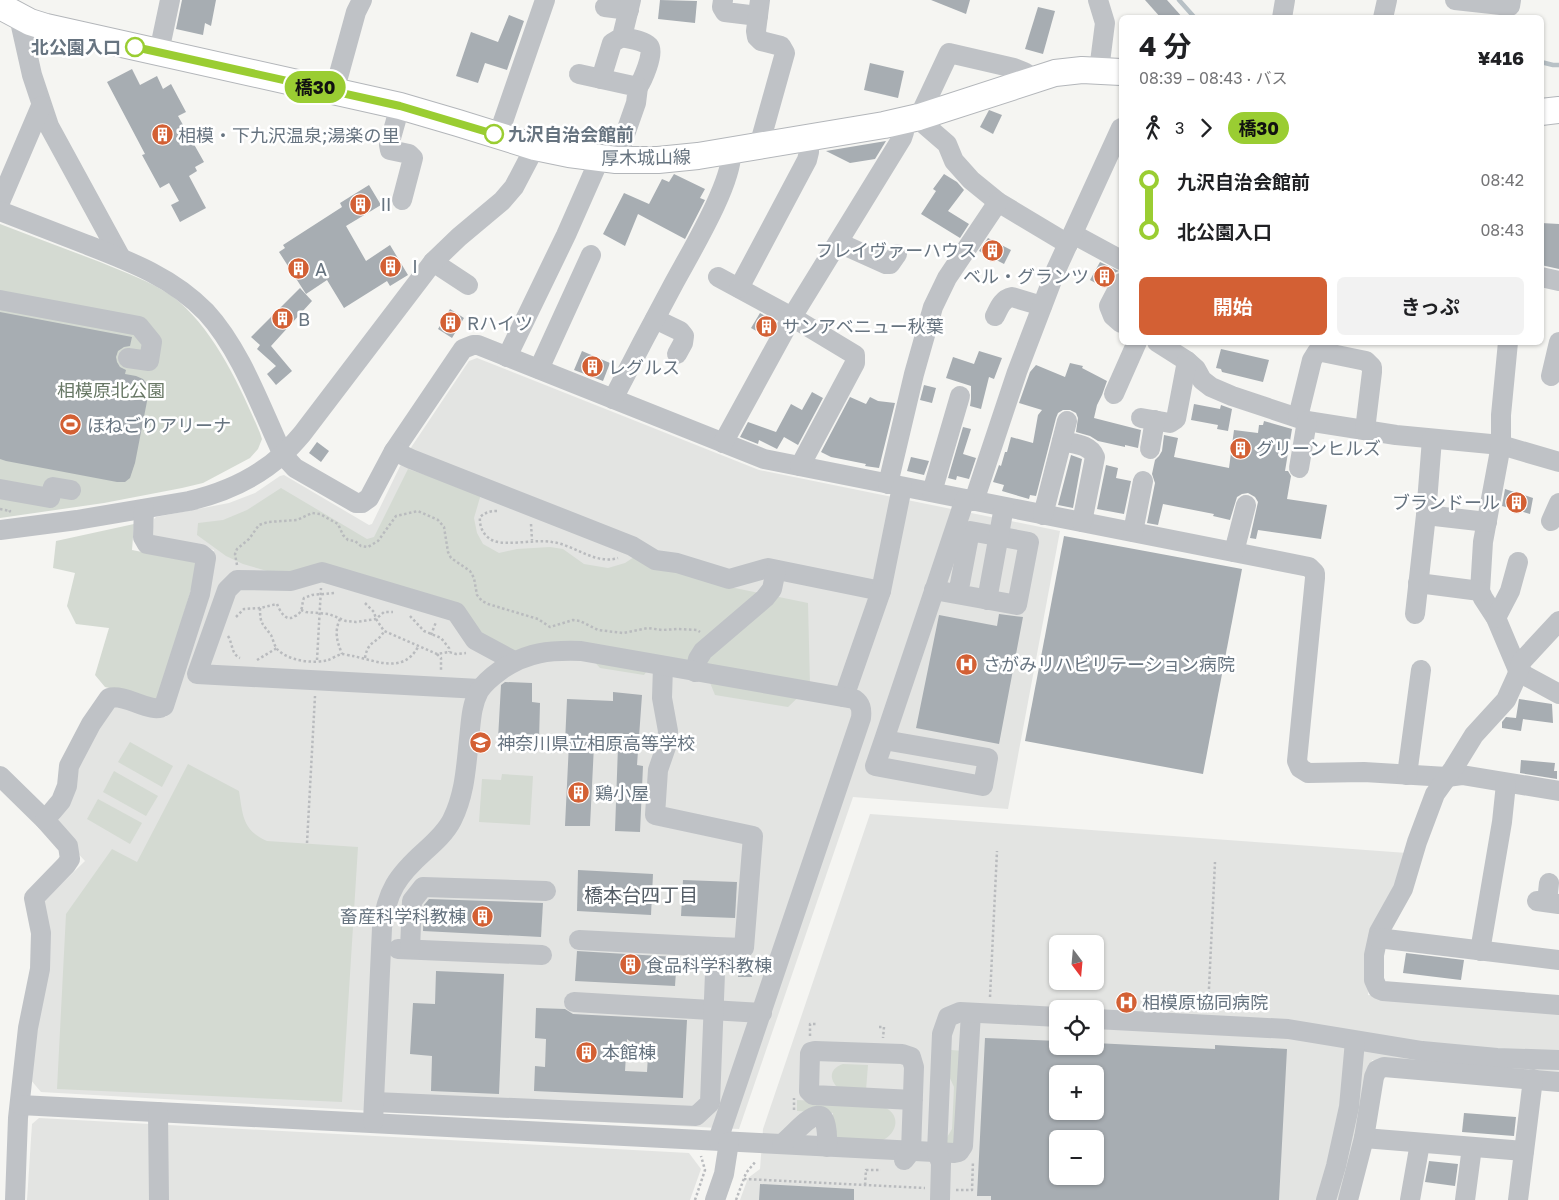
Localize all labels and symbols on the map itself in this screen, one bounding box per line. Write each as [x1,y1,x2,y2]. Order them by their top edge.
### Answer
place label: 北公園入口 [31,36,121,58]
marker: 北公園入口 [125,37,145,57]
line badge: 橋30 [286,71,344,103]
building icon: 相模・下九沢温泉;湯楽の里 [150,123,174,147]
place label: 九沢自治会館前 [508,123,634,145]
place label: 相模・下九沢温泉;湯楽の里 [178,124,399,146]
marker: 九沢自治会館前 [484,124,504,144]
street label: 厚木城山線 [601,145,691,169]
building icon: Ⅱ [349,192,373,216]
place label: Ⅱ [377,193,395,215]
building icon: フレイヴァーハウス [981,238,1005,262]
place label: フレイヴァーハウス [815,239,977,261]
building icon: Ⅰ [378,254,402,278]
place label: Ⅰ [406,255,424,277]
building icon: A [287,257,311,281]
place label: A [315,258,327,280]
building icon: ベル・グランツ [1093,264,1117,288]
place label: ベル・グランツ [963,265,1089,287]
building icon: B [270,307,294,331]
place label: B [298,308,310,330]
building icon: Rハイツ [439,311,463,335]
place label: Rハイツ [467,312,533,334]
building icon: サンアベニュー秋葉 [754,314,778,338]
place label: サンアベニュー秋葉 [782,315,944,337]
building icon: レグルス [580,355,604,379]
place label: レグルス [608,356,680,378]
park label: 相模原北公園 [57,379,165,401]
sports icon: ほねごりアリーナ [59,413,83,437]
place label: ほねごりアリーナ [87,414,231,436]
building icon: グリーンヒルズ [1228,436,1252,460]
place label: グリーンヒルズ [1256,437,1381,459]
building icon: ブランドール [1504,490,1528,514]
place label: ブランドール [1392,491,1500,513]
hospital icon: さがみリハビリテーション病院 [955,652,979,676]
place label: さがみリハビリテーション病院 [983,653,1235,675]
school or university icon: 神奈川県立相原高等学校 [469,731,493,755]
place label: 神奈川県立相原高等学校 [497,732,695,754]
building icon: 鶏小屋 [567,781,591,805]
place label: 鶏小屋 [595,782,649,804]
district label: 橋本台四丁目 [584,883,698,906]
building icon: 畜産科学科教棟 [470,904,494,928]
place label: 畜産科学科教棟 [340,905,466,927]
north arrow [1049,935,1104,990]
building icon: 食品科学科教棟 [618,953,642,977]
place label: 食品科学科教棟 [646,954,772,976]
hospital icon: 相模原協同病院 [1114,990,1138,1014]
place label: 相模原協同病院 [1142,991,1268,1013]
building icon: 本館棟 [574,1040,598,1064]
place label: 本館棟 [602,1041,656,1063]

